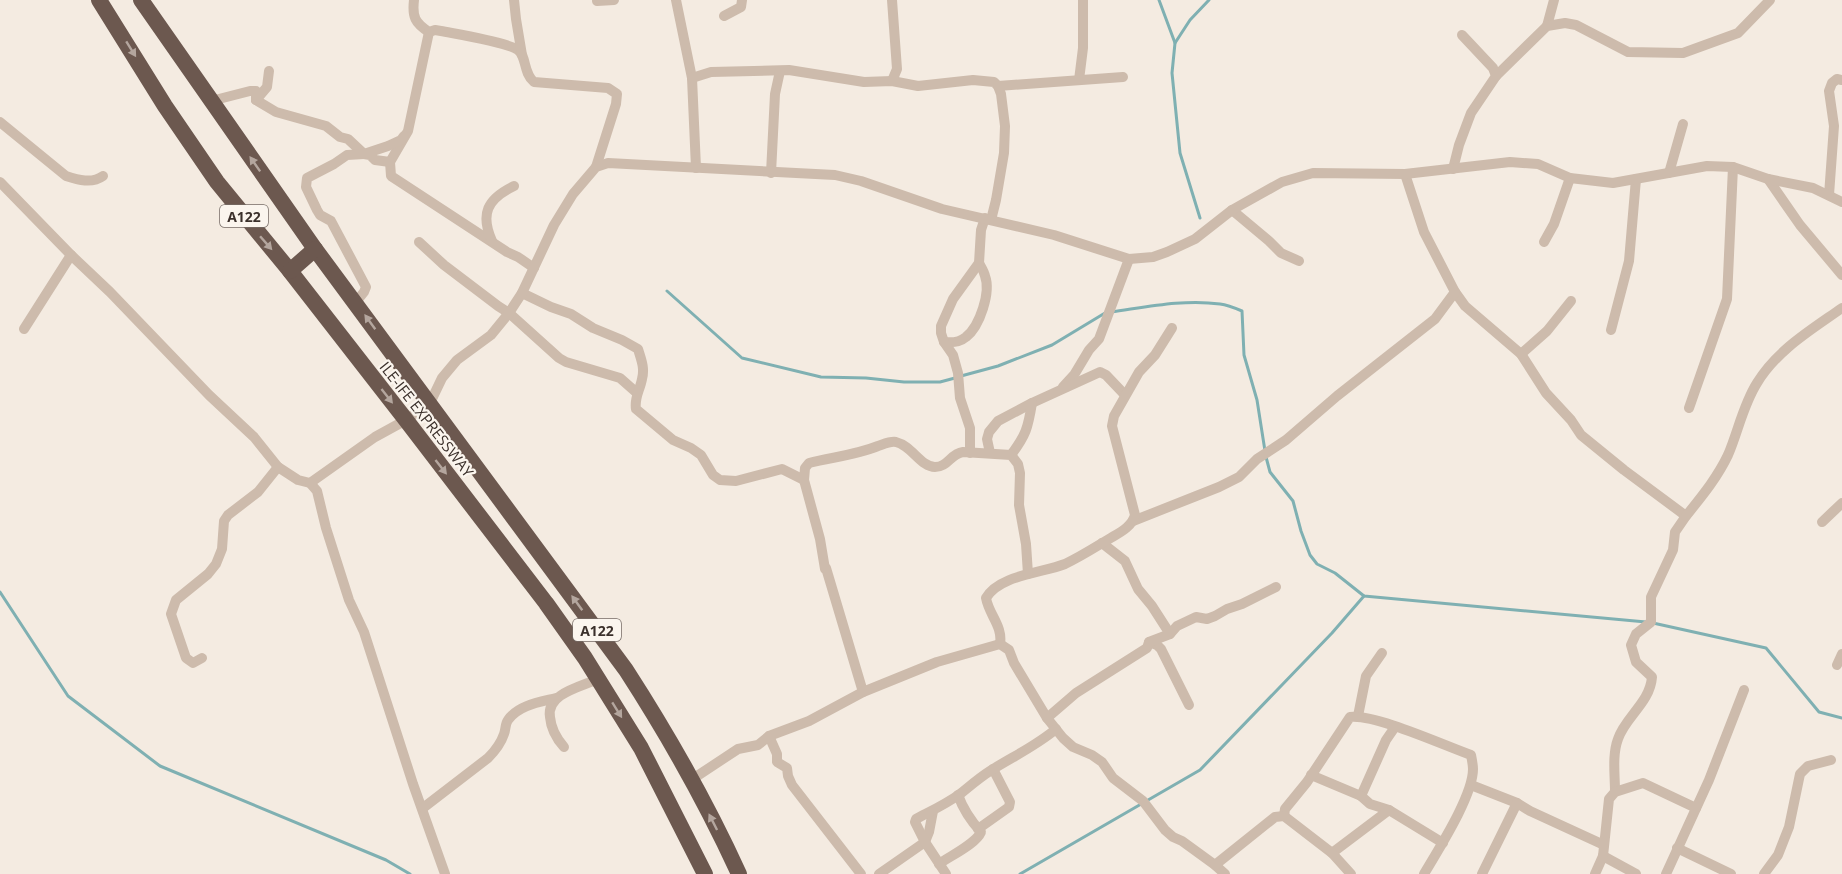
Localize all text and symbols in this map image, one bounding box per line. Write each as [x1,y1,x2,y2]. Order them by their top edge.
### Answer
one-way arrow [125,41,136,57]
one-way arrow [249,157,261,173]
road number: A122 [220,205,268,227]
one-way arrow [259,235,272,250]
one-way arrow [365,314,377,329]
street label: ILE-IFE EXPRESSWAY [376,357,479,481]
one-way arrow [381,388,393,404]
one-way arrow [435,459,447,474]
one-way arrow [571,595,583,611]
road number: A122 [573,619,621,641]
one-way arrow [612,701,623,718]
one-way arrow [708,813,717,830]

